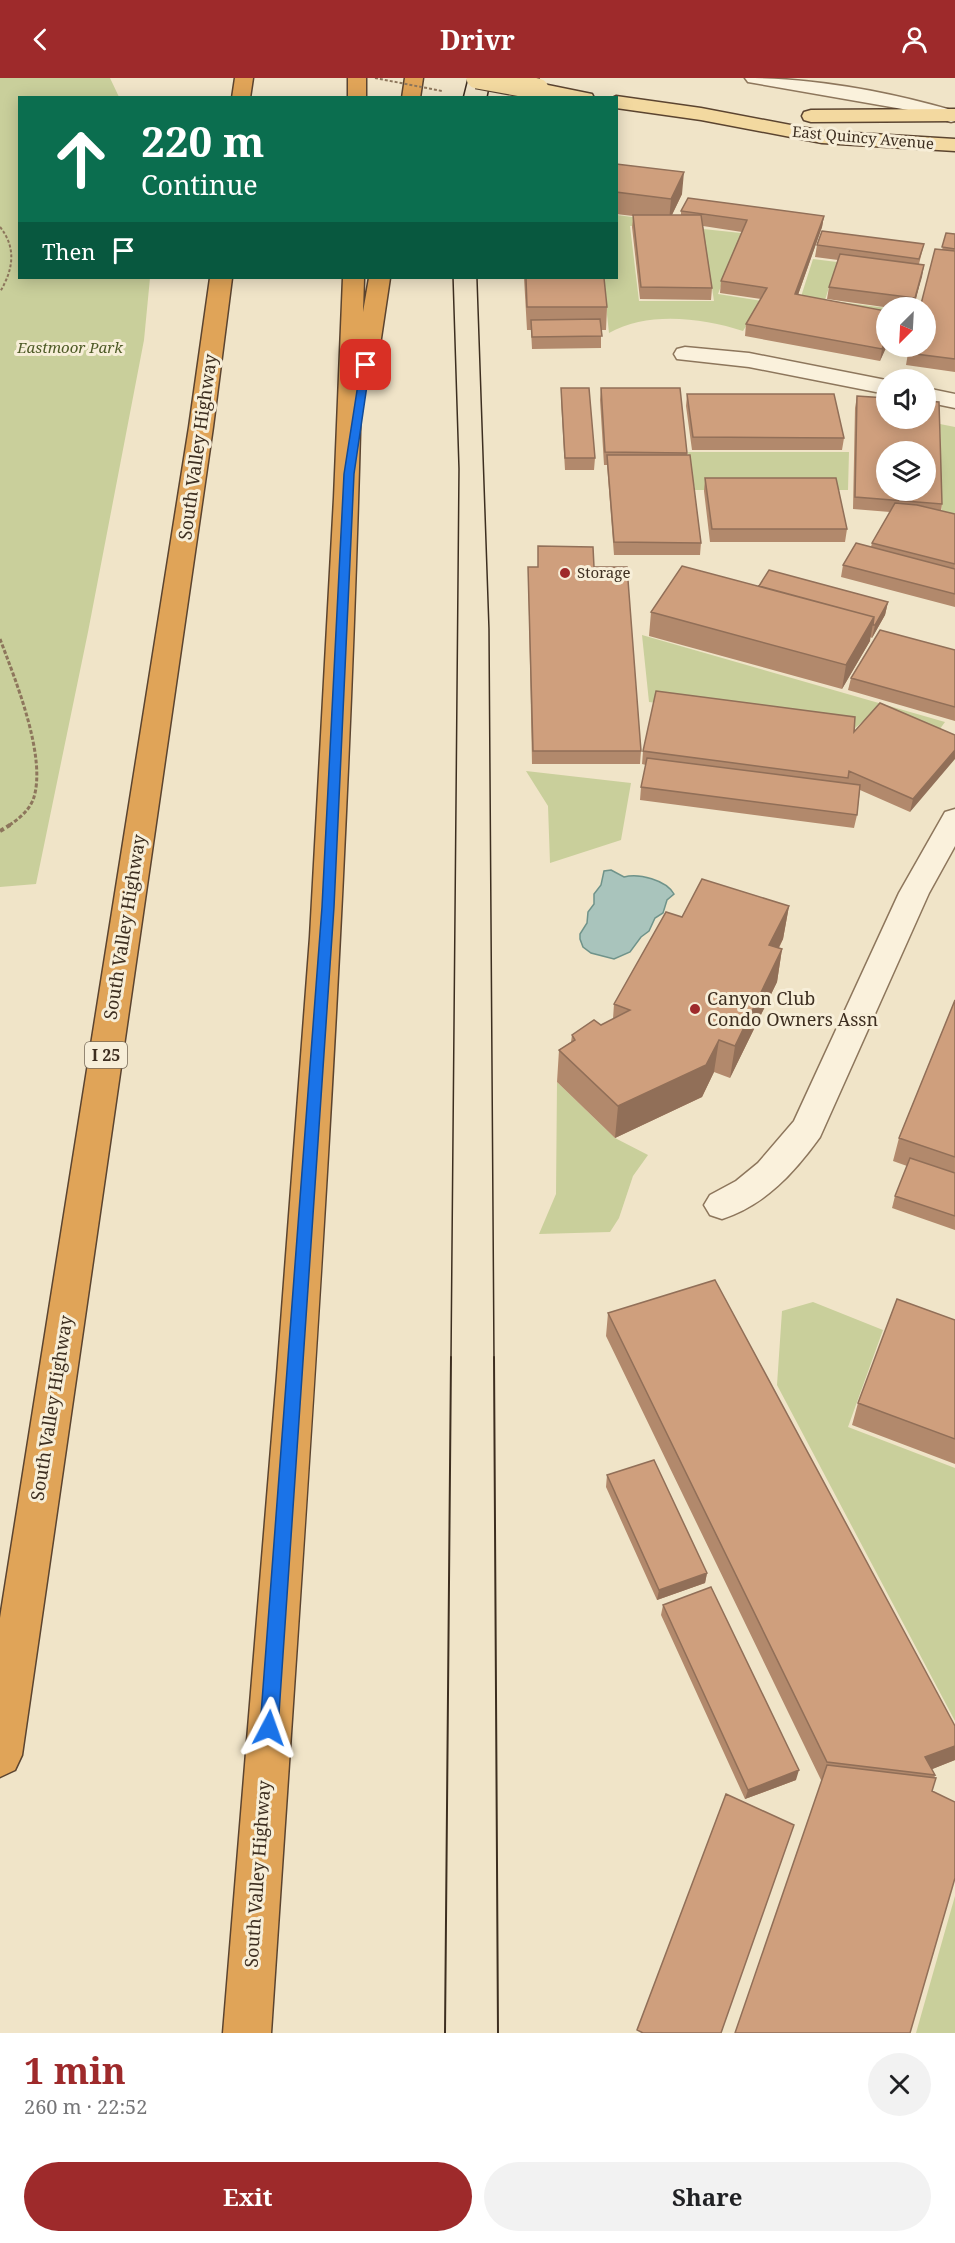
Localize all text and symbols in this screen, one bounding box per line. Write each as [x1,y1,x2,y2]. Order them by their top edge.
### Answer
text: Drivr [440,21,515,58]
icon: back [24,23,57,56]
icon: person [898,23,931,56]
text: 220 m [141,112,265,169]
icon: ahead [42,120,120,198]
street label: East Quincy Avenue [791,121,935,153]
text: Continue [141,166,258,203]
icon: arrive [107,234,140,267]
text: Then [42,236,95,266]
north arrow [876,297,936,357]
map controls [876,297,936,501]
park label: Eastmoor Park [16,337,123,357]
pin [340,339,391,390]
icon: arrive [349,348,382,381]
street label: South Valley Highway [172,352,222,541]
button: sound [876,369,936,429]
button: layers [876,441,936,501]
place label: Storage [577,562,630,582]
marker: Storage [558,566,572,580]
street label: South Valley Highway [97,832,151,1021]
place label: Canyon Club Condo Owners Assn [707,986,878,1031]
marker: Canyon Club Condo Owners Assn [688,1002,702,1016]
road number: I 25 [85,1042,127,1068]
street label: South Valley Highway [24,1313,78,1502]
position arrow [237,1696,301,1760]
street label: South Valley Highway [238,1779,276,1968]
text: 1 min [24,2046,126,2095]
button: close [868,2053,931,2116]
text: 260 m · 22:52 [24,2093,147,2120]
button: Exit [24,2162,472,2231]
button: Share [484,2162,931,2231]

